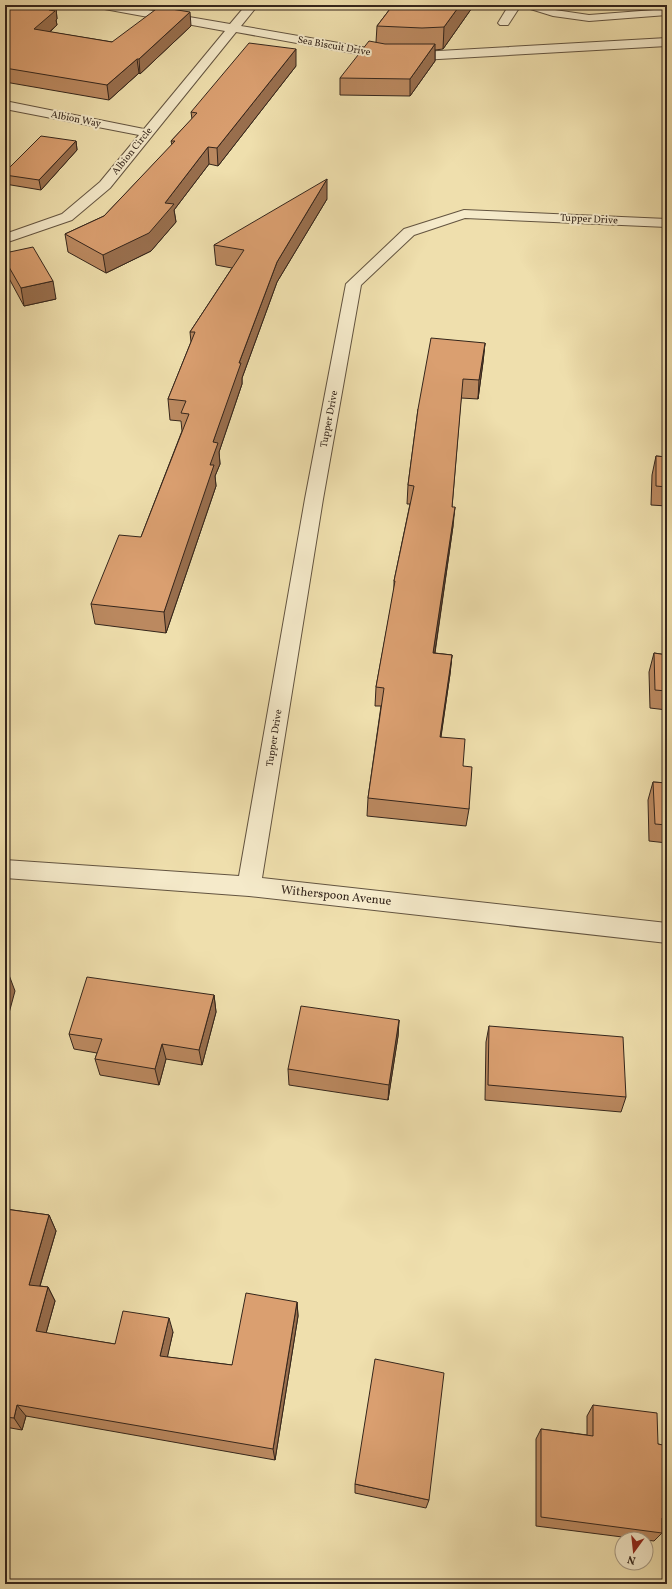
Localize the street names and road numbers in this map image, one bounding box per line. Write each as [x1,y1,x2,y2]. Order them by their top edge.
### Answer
street label: Sea Biscuit Drive [296,33,372,59]
street label: Albion Way [50,107,103,131]
street label: Albion Circle [108,124,156,178]
street label: Tupper Drive [560,210,618,228]
street label: Tupper Drive [317,389,341,449]
street label: Tupper Drive [263,708,285,768]
street label: Witherspoon Avenue [280,882,392,910]

